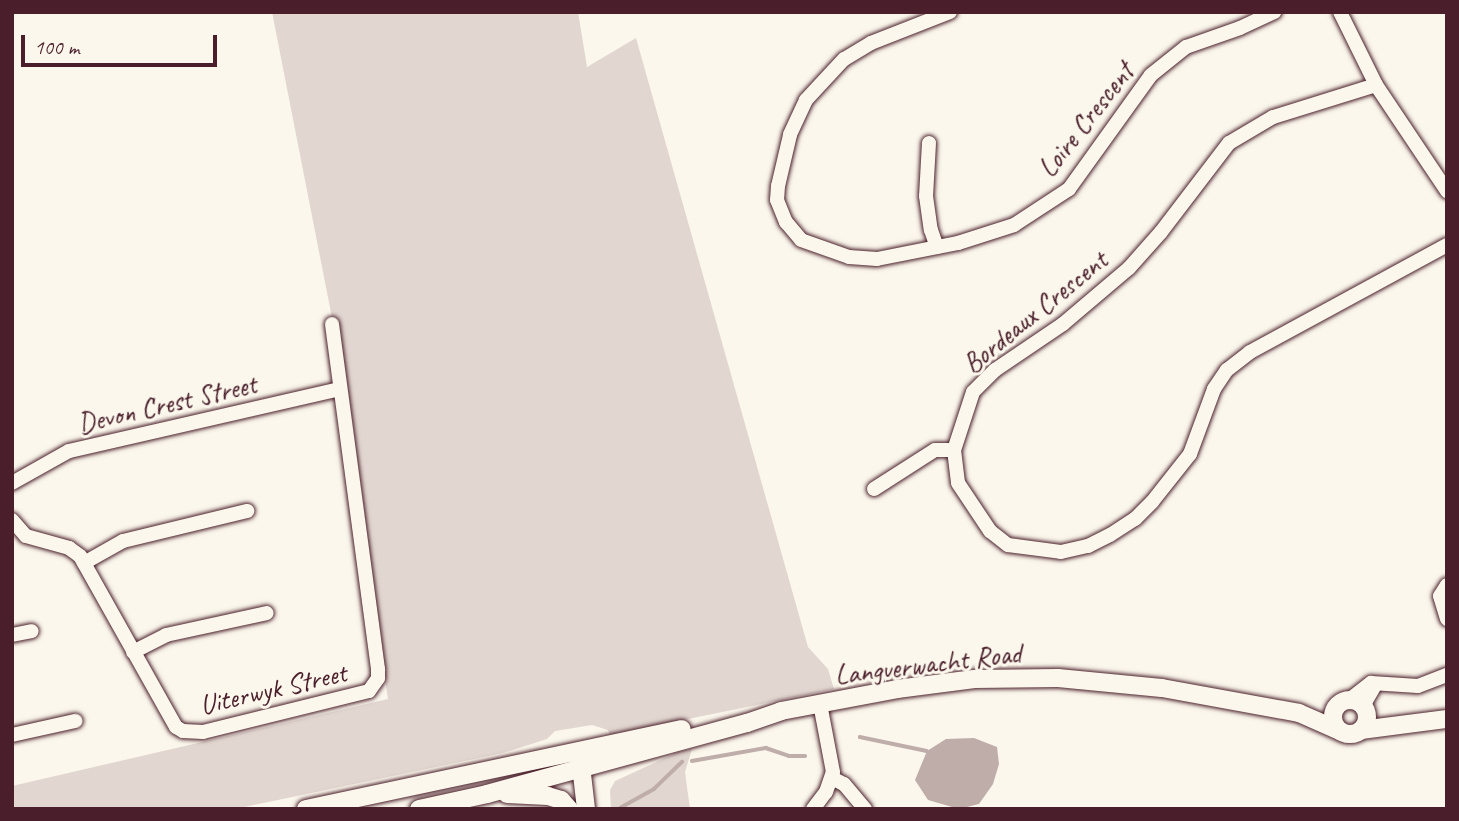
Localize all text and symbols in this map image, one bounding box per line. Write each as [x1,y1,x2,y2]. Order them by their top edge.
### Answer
scale bar [24,21,220,65]
text: 100 m [34,34,79,60]
street label: Loire Crescent [1031,56,1141,184]
street label: Bordeaux Crescent [956,243,1114,381]
street label: Devon Crest Street [74,367,260,441]
street label: Langverwacht Road [833,636,1023,692]
street label: Uiterwyk Street [196,656,350,722]

